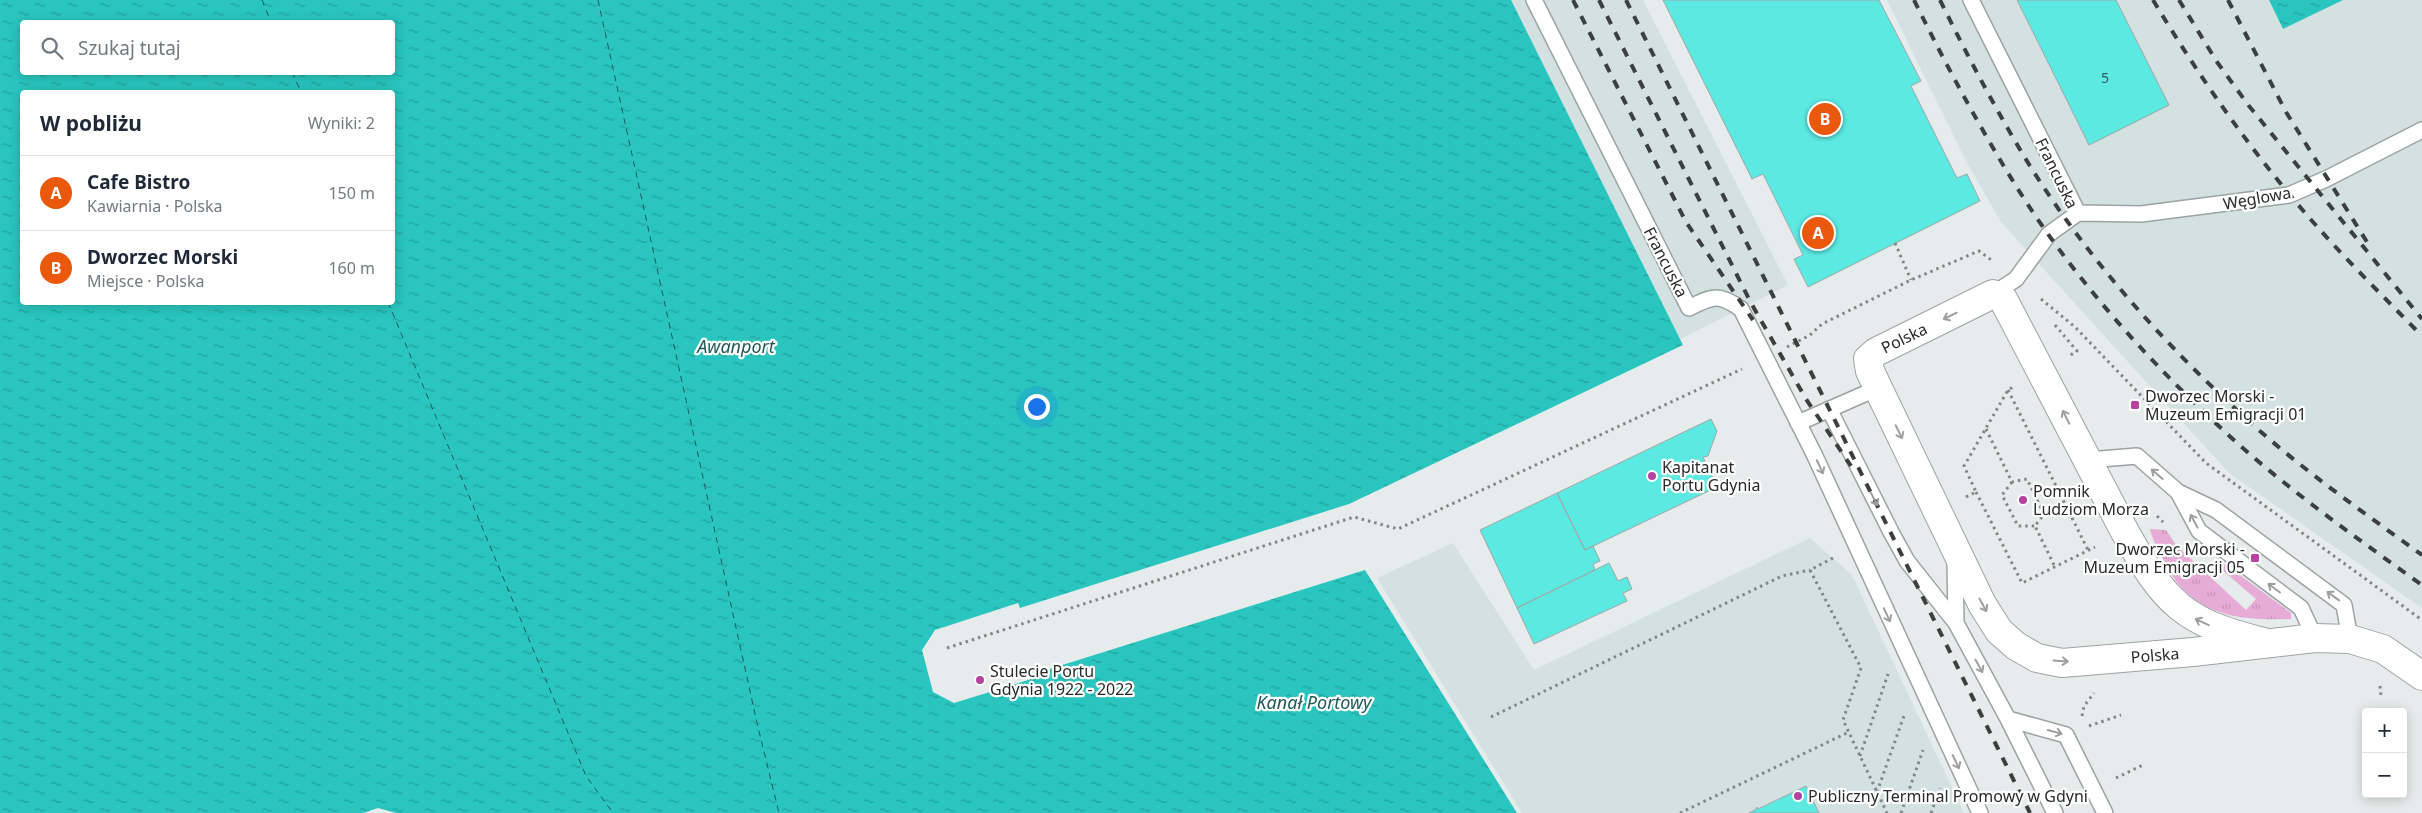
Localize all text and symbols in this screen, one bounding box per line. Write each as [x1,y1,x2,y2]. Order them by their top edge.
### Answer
search box [20,20,395,75]
icon: search [38,34,66,62]
text: Szukaj tutaj [78,35,181,61]
house number: 5 [2101,68,2109,87]
pin: B [1809,100,1841,138]
text: W pobliżu [40,109,142,137]
text: Wyniki: 2 [308,112,375,134]
street label: Francuska [2030,134,2084,212]
text: Cafe Bistro [87,169,190,195]
street label: Węglowa [2221,181,2293,215]
text: A [50,182,62,204]
text: 150 m [328,182,375,204]
text: Kawiarnia · Polska [87,195,222,217]
pin: A [1802,214,1834,252]
street label: Francuska [1639,223,1693,301]
text: Dworzec Morski [87,244,238,270]
text: B [51,257,61,279]
text: 160 m [328,257,375,279]
text: Miejsce · Polska [87,270,204,292]
one-way arrow [1943,311,1958,321]
street label: Polska [1877,317,1931,359]
water label: Awanport [695,334,776,358]
place label: Dworzec Morski - Muzeum Emigracji 01 [2145,385,2306,425]
your location [1024,394,1050,420]
marker: Dworzec Morski - Muzeum Emigracji 01 [2129,399,2141,411]
one-way arrow [2061,409,2071,424]
one-way arrow [1895,424,1904,439]
place label: Kapitanat Portu Gdynia [1662,456,1760,496]
one-way arrow [1815,459,1825,474]
one-way arrow [2151,468,2164,480]
marker: Kapitanat Portu Gdynia [1646,470,1658,482]
place label: Pomnik Ludziom Morza [2033,480,2149,520]
one-way arrow [1869,492,1879,507]
marker: Pomnik Ludziom Morza [2017,494,2029,506]
one-way arrow [2188,515,2198,529]
place label: Dworzec Morski - Muzeum Emigracji 05 [2084,538,2245,578]
marker: Dworzec Morski - Muzeum Emigracji 05 [2249,552,2261,564]
one-way arrow [2267,583,2281,593]
one-way arrow [2327,591,2340,602]
one-way arrow [1979,597,1989,612]
one-way arrow [1883,607,1893,622]
one-way arrow [2194,616,2209,626]
street label: Polska [2130,642,2180,668]
one-way arrow [2053,657,2069,666]
one-way arrow [1974,659,1984,674]
place label: Stulecie Portu Gdynia 1922 - 2022 [990,660,1134,700]
marker: Stulecie Portu Gdynia 1922 - 2022 [974,674,986,686]
water label: Kanał Portowy [1257,690,1373,714]
map controls [2362,708,2407,798]
button: + [2362,708,2407,753]
one-way arrow [2047,728,2063,737]
button: − [2362,753,2407,798]
one-way arrow [1952,754,1962,769]
place label: Publiczny Terminal Promowy w Gdyni [1808,785,2088,807]
marker: Publiczny Terminal Promowy w Gdyni [1792,790,1804,802]

